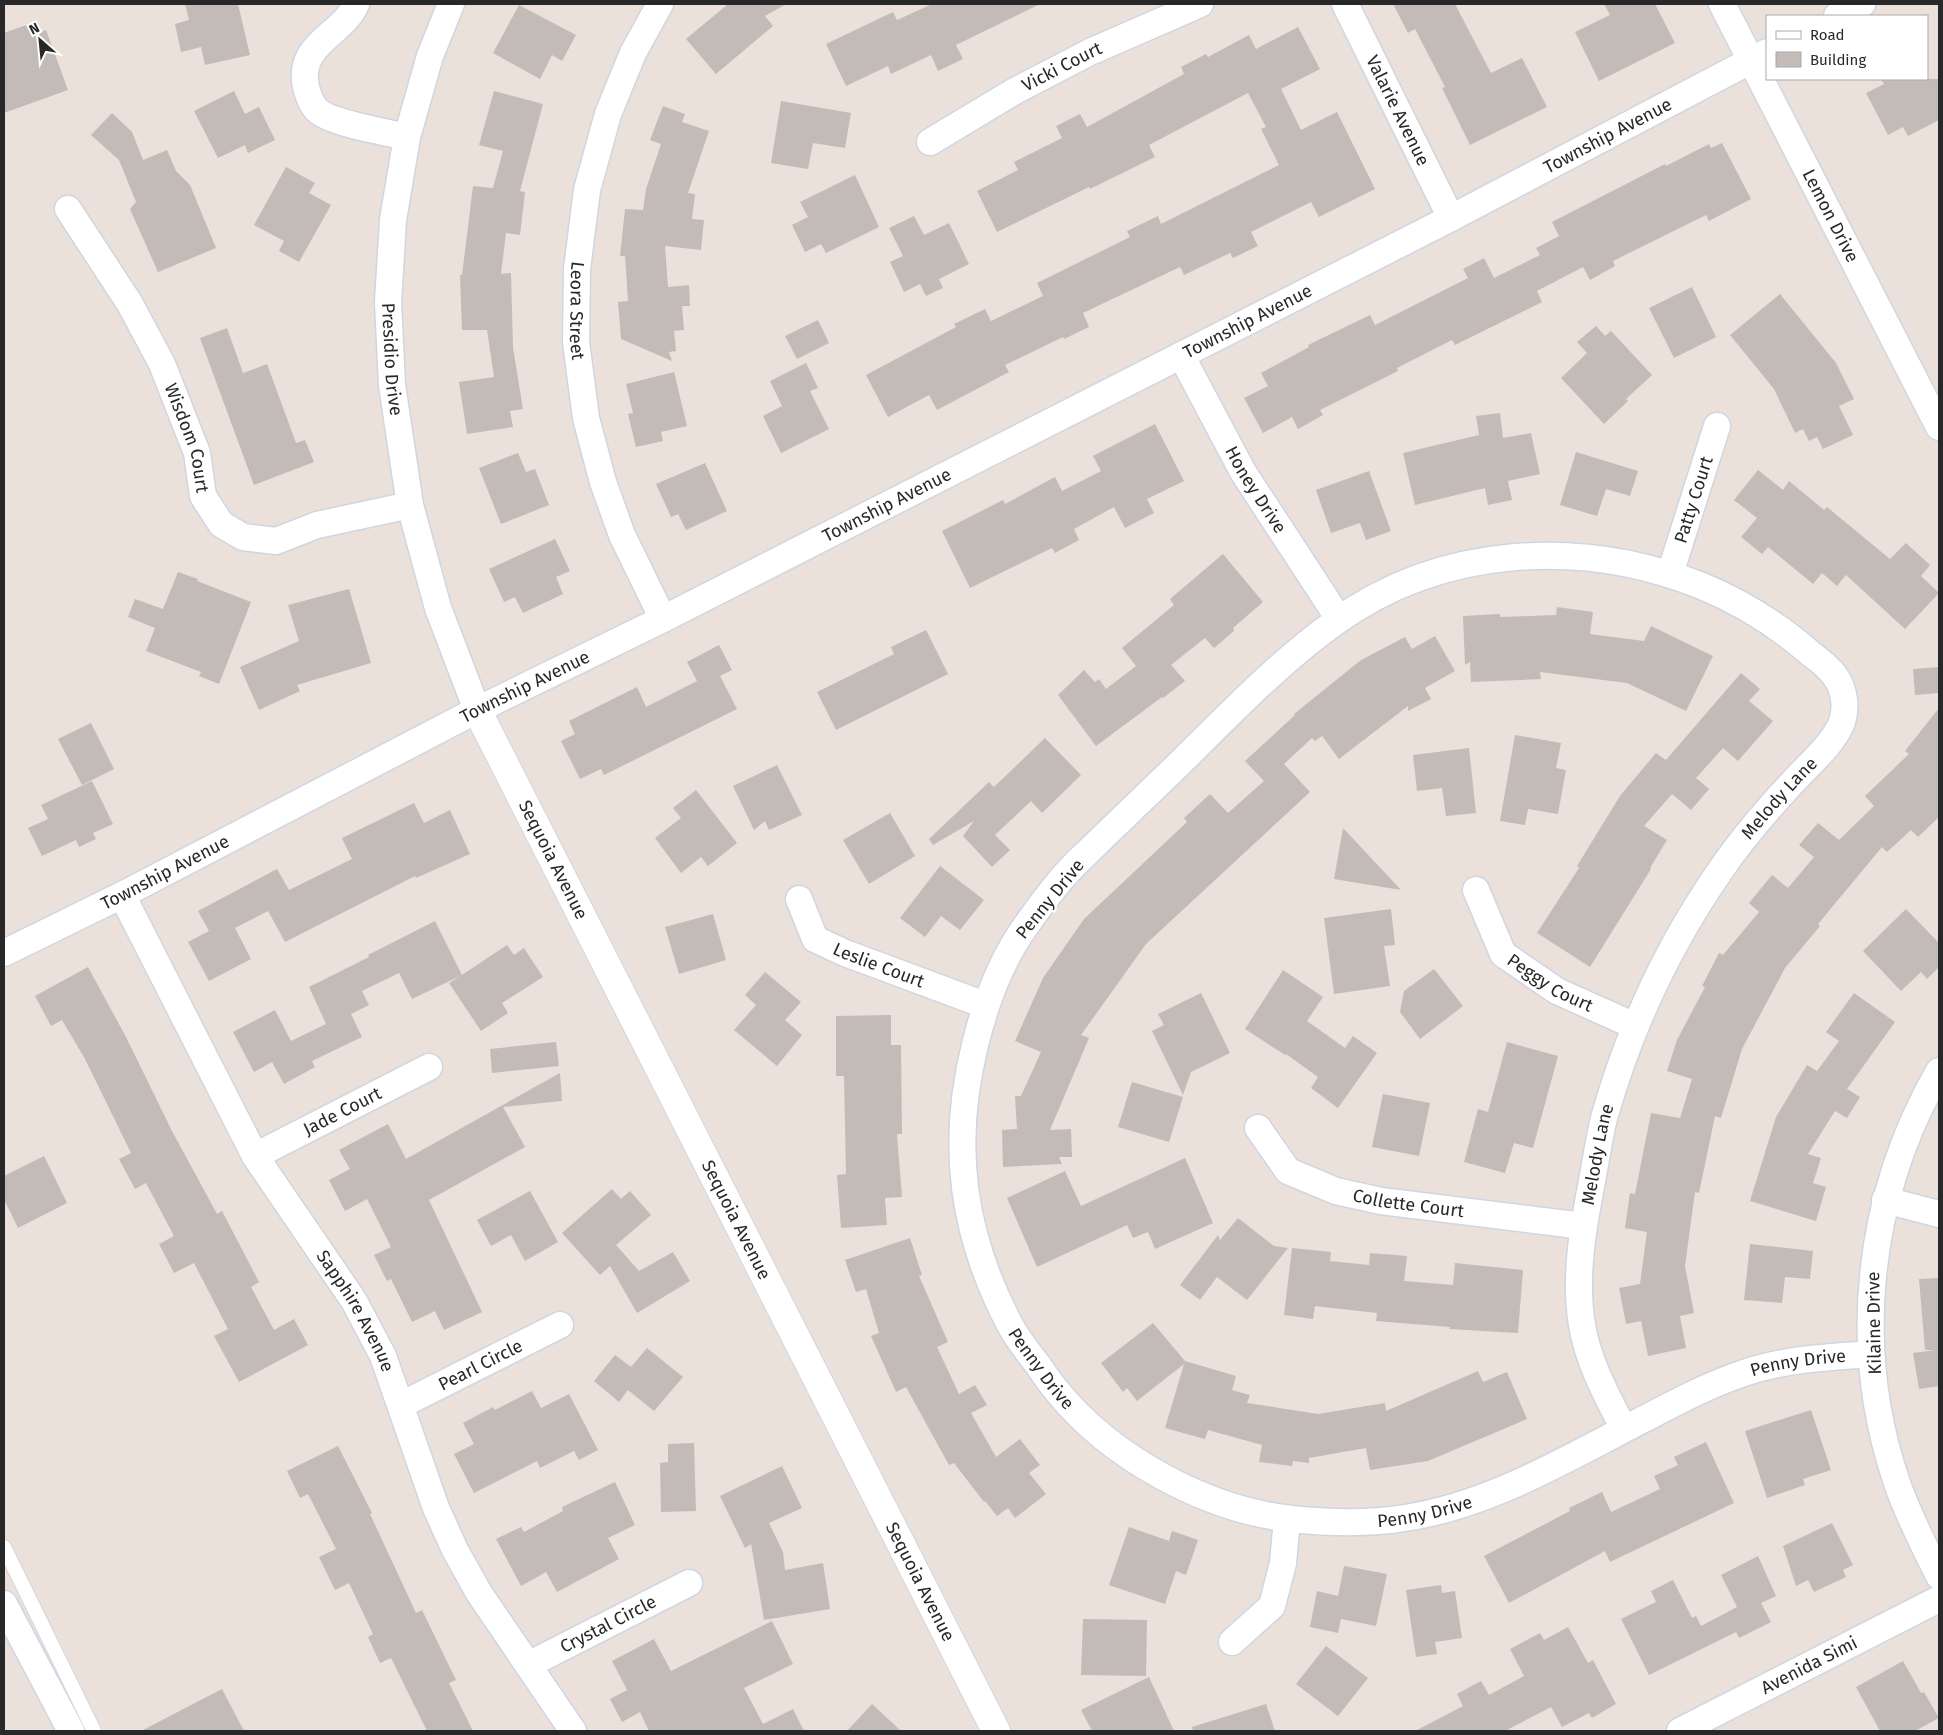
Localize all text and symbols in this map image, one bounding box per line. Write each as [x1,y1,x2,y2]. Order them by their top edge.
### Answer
north arrow [15,15,65,65]
legend [1766,15,1928,80]
text: N [26,19,42,39]
text: Road [1810,26,1845,44]
street label: Vicki Court [1018,37,1106,96]
text: Building [1810,51,1866,69]
street label: Valarie Avenue [1361,52,1434,169]
street label: Township Avenue [1540,93,1675,178]
street label: Lemon Drive [1798,165,1864,266]
street label: Leora Street [565,260,589,362]
street label: Township Avenue [1180,279,1316,363]
street label: Presidio Drive [377,302,407,417]
street label: Wisdom Court [160,380,213,495]
street label: Honey Drive [1220,442,1291,538]
street label: Patty Court [1670,453,1718,546]
street label: Township Avenue [819,463,955,547]
street label: Township Avenue [456,646,593,728]
street label: Melody Lane [1737,753,1822,844]
street label: Sequoia Avenue [514,796,593,923]
street label: Township Avenue [97,830,233,915]
street label: Penny Drive [1011,855,1089,943]
street label: Leslie Court [829,938,928,993]
street label: Peggy Court [1503,949,1597,1017]
street label: Jade Court [299,1082,385,1140]
street label: Melody Lane [1577,1101,1619,1207]
street label: Sequoia Avenue [697,1157,776,1283]
street label: Collette Court [1351,1184,1466,1222]
street label: Sapphire Avenue [312,1246,399,1375]
street label: Kilaine Drive [1862,1271,1886,1375]
street label: Penny Drive [1003,1324,1079,1414]
street label: Pearl Circle [435,1335,526,1395]
street label: Penny Drive [1748,1345,1847,1381]
street label: Penny Drive [1376,1491,1475,1532]
street label: Sequoia Avenue [881,1519,960,1645]
street label: Crystal Circle [556,1590,660,1658]
street label: Avenida Simi [1757,1631,1861,1699]

